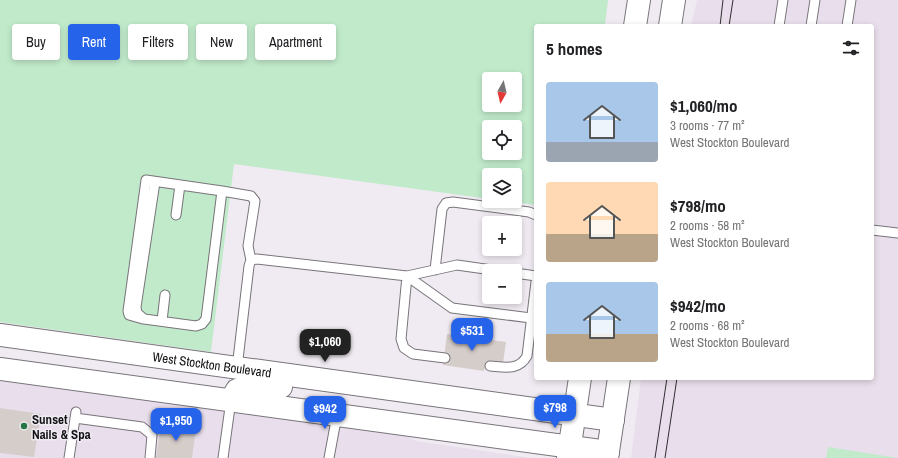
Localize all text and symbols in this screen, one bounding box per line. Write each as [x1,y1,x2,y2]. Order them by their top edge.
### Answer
chip: Buy [12,24,60,60]
chip: Rent [68,24,120,60]
chip: Filters [128,24,188,60]
chip: New [196,24,247,60]
chip: Apartment [255,24,336,60]
text: 5 homes [546,37,603,60]
icon: filters [840,37,862,59]
north arrow [482,72,522,112]
map controls [482,72,522,304]
text: $1,060/mo [670,94,737,117]
icon: home [578,98,626,146]
text: 3 rooms · 77 m² [670,117,745,134]
button: locate [482,120,522,160]
text: West Stockton Boulevard [670,134,790,151]
button: layers [482,168,522,208]
text: $798/mo [670,194,726,217]
icon: home [578,198,626,246]
button: + [482,216,522,256]
text: 2 rooms · 58 m² [670,217,745,234]
text: West Stockton Boulevard [670,234,790,251]
button: − [482,264,522,304]
text: $942/mo [670,294,726,317]
icon: home [578,298,626,346]
text: 2 rooms · 68 m² [670,317,745,334]
pin: $531 [448,318,496,352]
text: $531 [460,322,484,339]
pin: $1,060 [292,329,358,363]
text: $1,060 [309,333,341,350]
text: West Stockton Boulevard [670,334,790,351]
street label: West Stockton Boulevard [152,348,273,381]
pin: $798 [531,395,579,429]
pin: $942 [301,396,349,430]
text: $798 [543,399,567,416]
text: $942 [313,400,337,417]
pin: $1,950 [143,408,209,442]
place label: Sunset Nails & Spa [32,411,91,443]
text: $1,950 [160,412,192,429]
marker: Sunset Nails & Spa [19,421,29,431]

